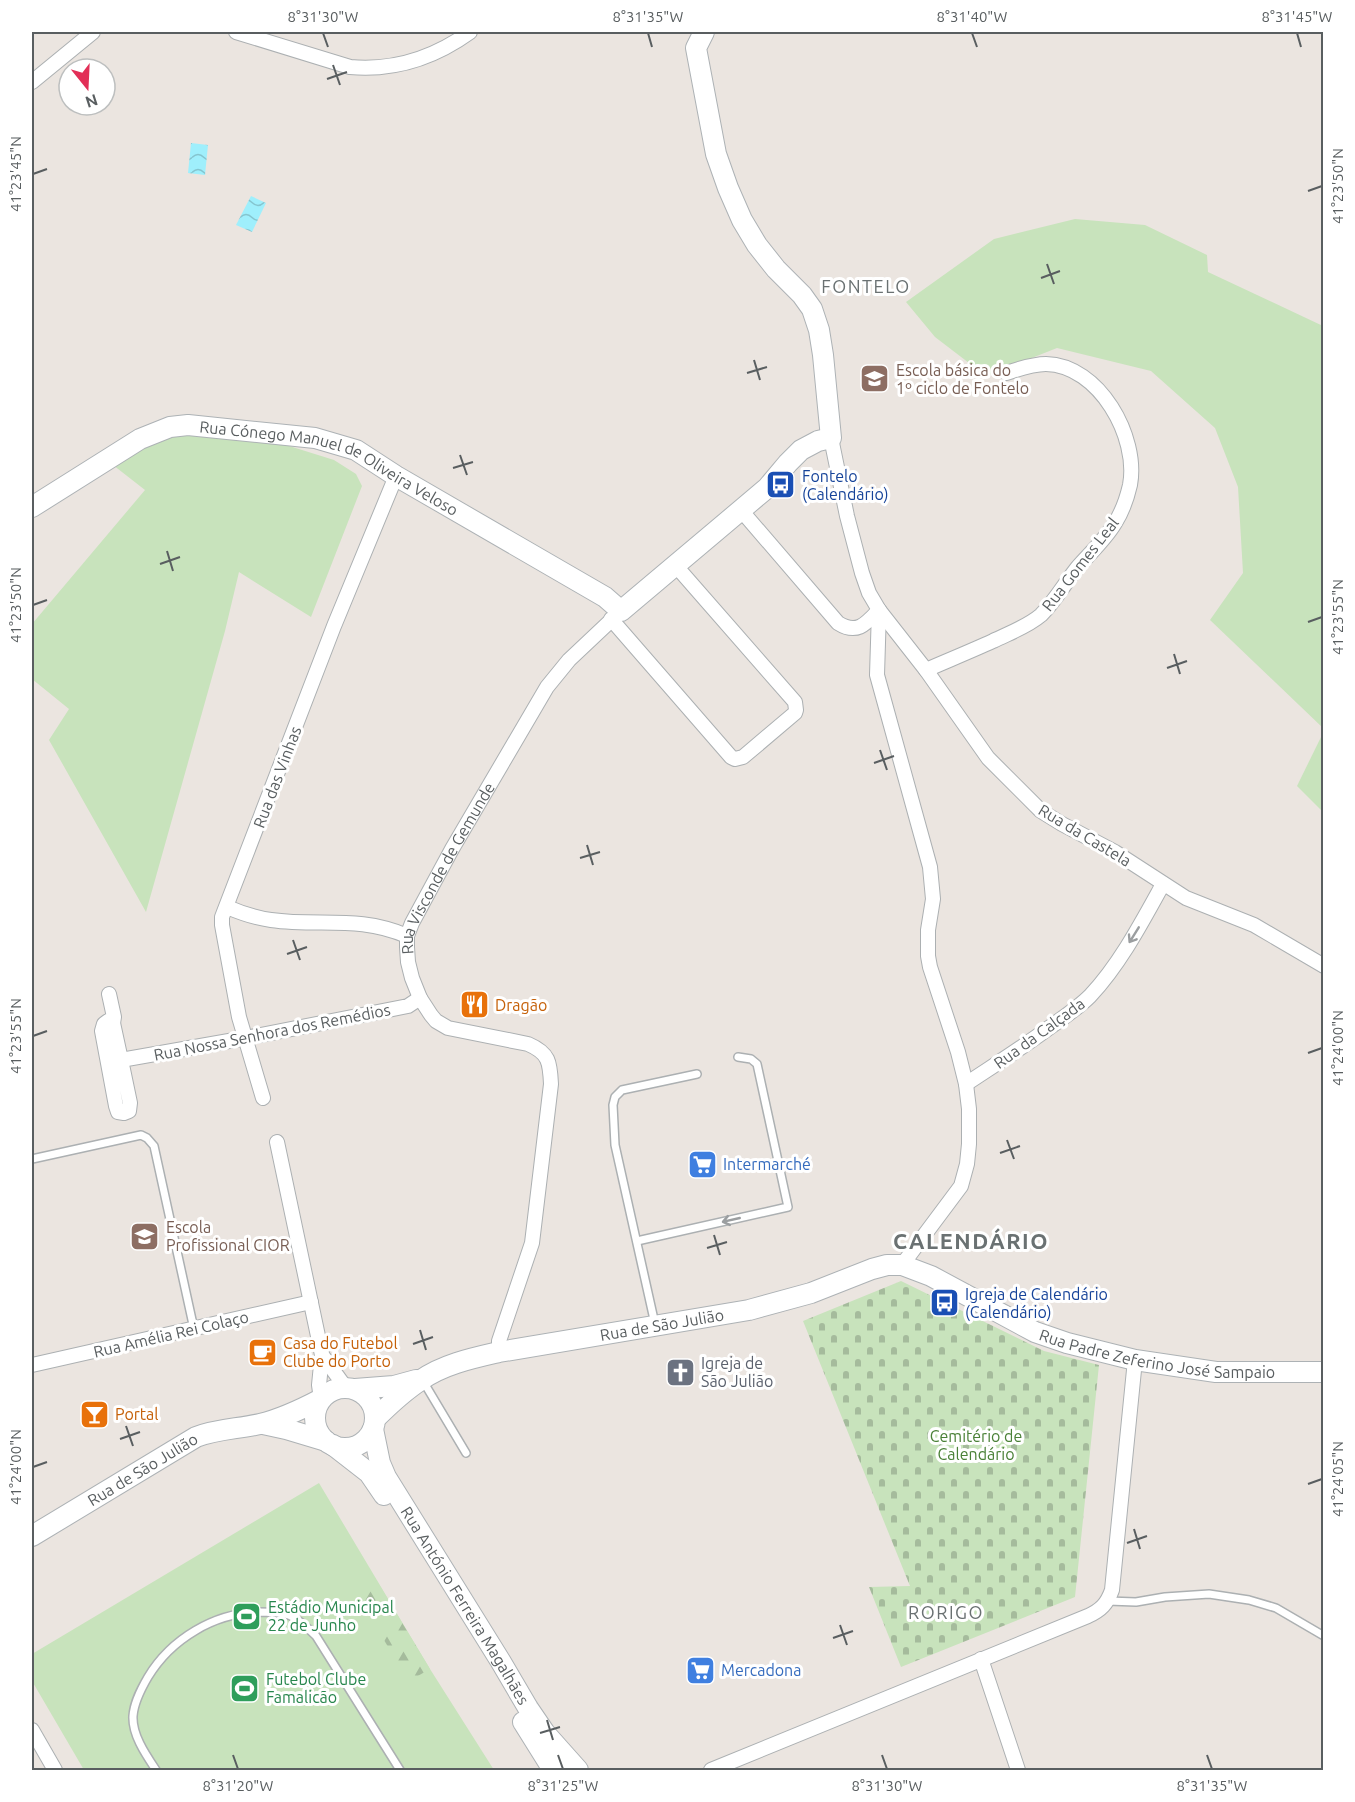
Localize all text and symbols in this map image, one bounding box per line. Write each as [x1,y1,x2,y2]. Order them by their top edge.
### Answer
text: 8°31'30"W [288,8,359,25]
text: 8°31'35"W [613,8,684,25]
text: 8°31'40"W [937,8,1008,25]
text: 8°31'45"W [1262,8,1333,25]
north arrow [57,57,117,117]
text: N [83,91,100,112]
text: 41°23'45"N [7,136,24,212]
text: 41°23'50"N [1329,148,1346,224]
district label: FONTELO [821,276,911,296]
place label: Escola básica do 1º ciclo de Fontelo [896,361,1029,397]
school or university icon: Escola básica do 1º ciclo de Fontelo [859,363,891,395]
street label: Rua Cónego Manuel de Oliveira Veloso [199,417,461,519]
place label: Fontelo (Calendário) [802,467,889,504]
bus stop icon: Fontelo (Calendário) [765,469,797,501]
street label: Rua Gomes Leal [1038,514,1122,614]
text: 41°23'50"N [7,567,24,643]
text: 41°23'55"N [1329,579,1346,655]
street label: Rua das Vinhas [249,724,305,830]
street label: Rua Visconde de Gemunde [398,779,498,955]
street label: Rua da Castela [1035,800,1135,870]
one-way arrow [1128,926,1140,943]
restaurant icon: Dragão [458,989,490,1021]
street label: Rua da Calçada [990,994,1088,1072]
place label: Dragão [495,996,547,1014]
text: 41°23'55"N [7,998,24,1074]
street label: Rua Nossa Senhora dos Remédios [152,1000,392,1064]
text: 41°24'00"N [1329,1010,1346,1086]
supermarket icon: Intermarché [686,1148,718,1180]
place label: Intermarché [723,1155,811,1173]
one-way arrow [721,1215,741,1226]
place label: Escola Profissional CIOR [166,1218,290,1254]
school or university icon: Escola Profissional CIOR [129,1220,161,1252]
district label: CALENDÁRIO [893,1228,1049,1253]
place label: Igreja de Calendário (Calendário) [965,1285,1108,1322]
bus stop icon: Igreja de Calendário (Calendário) [928,1287,960,1319]
street label: Rua de São Julião [599,1305,725,1344]
street label: Rua Amélia Rei Colaço [92,1307,250,1361]
street label: Rua Padre Zeferino José Sampaio [1037,1325,1275,1381]
place label: Casa do Futebol Clube do Porto [283,1334,398,1370]
cafe icon: Casa do Futebol Clube do Porto [246,1336,278,1368]
place label: Igreja de São Julião [701,1354,773,1390]
church icon: Igreja de São Julião [664,1356,696,1388]
bar icon: Portal [78,1398,110,1430]
place label: Portal [115,1405,159,1423]
park label: Cemitério de Calendário [930,1427,1022,1463]
text: 41°24'00"N [7,1429,24,1505]
street label: Rua de São Julião [84,1429,201,1509]
text: 41°24'05"N [1329,1441,1346,1517]
street label: Rua António Ferreira Magalhães [398,1503,533,1708]
place label: Estádio Municipal 22 de Junho [268,1598,394,1634]
sports icon: Estádio Municipal 22 de Junho [231,1600,263,1632]
district label: RORIGO [908,1602,984,1622]
supermarket icon: Mercadona [684,1654,716,1686]
place label: Mercadona [721,1661,801,1679]
place label: Futebol Clube Famalicão [266,1670,366,1706]
sports icon: Futebol Clube Famalicão [229,1672,261,1704]
text: 8°31'20"W [203,1777,274,1794]
text: 8°31'25"W [528,1777,599,1794]
text: 8°31'30"W [852,1777,923,1794]
text: 8°31'35"W [1177,1777,1248,1794]

